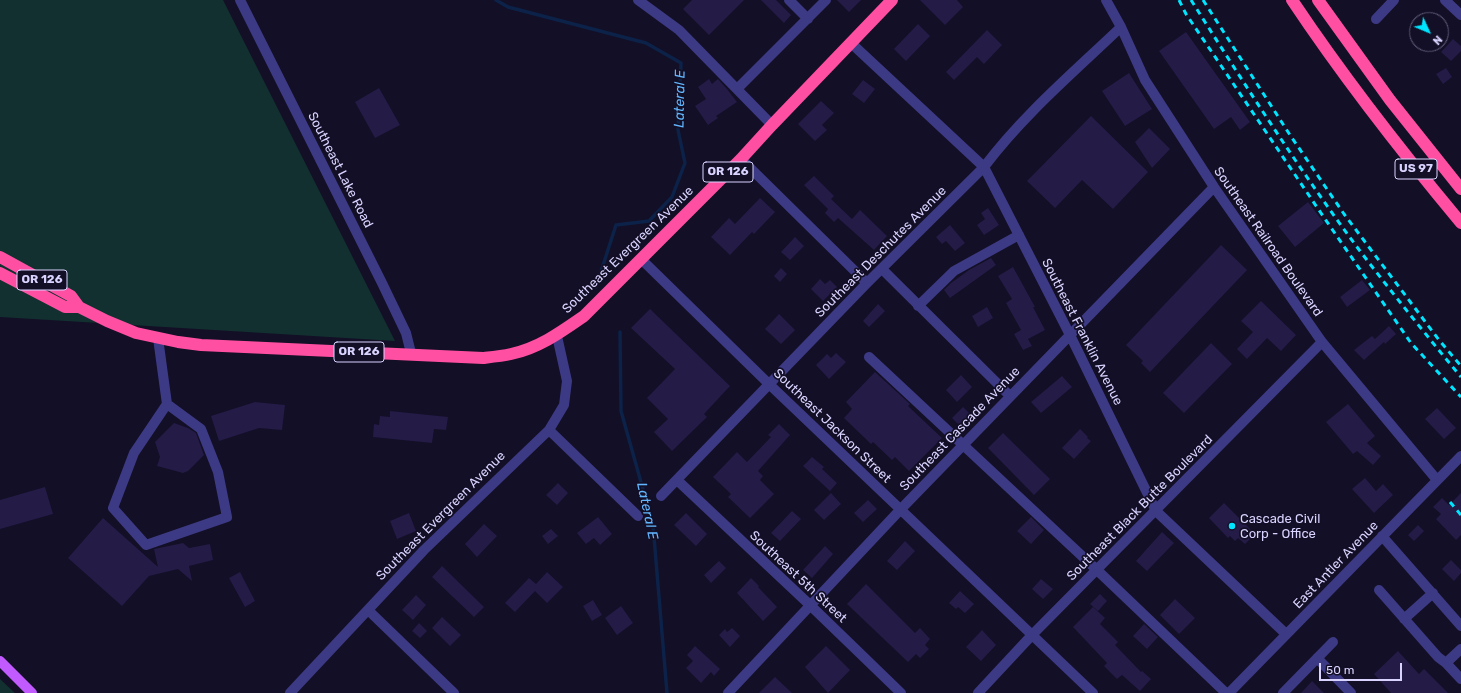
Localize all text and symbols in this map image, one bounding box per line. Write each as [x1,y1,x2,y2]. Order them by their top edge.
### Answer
north arrow [1409,12,1449,52]
text: N [1430,33,1445,47]
water label: Lateral E [671,70,689,128]
street label: Southeast Lake Road [304,109,376,231]
road number: US 97 [1395,159,1437,179]
road number: OR 126 [703,162,753,182]
street label: Southeast Railroad Boulevard [1210,164,1326,320]
street label: Southeast Evergreen Avenue [559,183,697,317]
street label: Southeast Deschutes Avenue [812,183,950,321]
street label: Southeast Franklin Avenue [1038,256,1126,408]
road number: OR 126 [17,270,67,290]
road number: OR 126 [334,342,384,362]
street label: Southeast Cascade Avenue [897,364,1023,494]
street label: Southeast Jackson Street [770,366,894,486]
street label: Southeast Black Butte Boulevard [1064,432,1216,584]
street label: Southeast Evergreen Avenue [373,448,509,584]
water label: Lateral E [633,481,661,541]
place label: Cascade Civil Corp - Office [1240,511,1320,542]
street label: East Antler Avenue [1290,518,1382,612]
marker: Cascade Civil Corp - Office [1227,521,1237,531]
street label: Southeast 5th Street [746,528,850,626]
scale bar [1321,655,1404,681]
text: 50 m [1326,663,1354,677]

